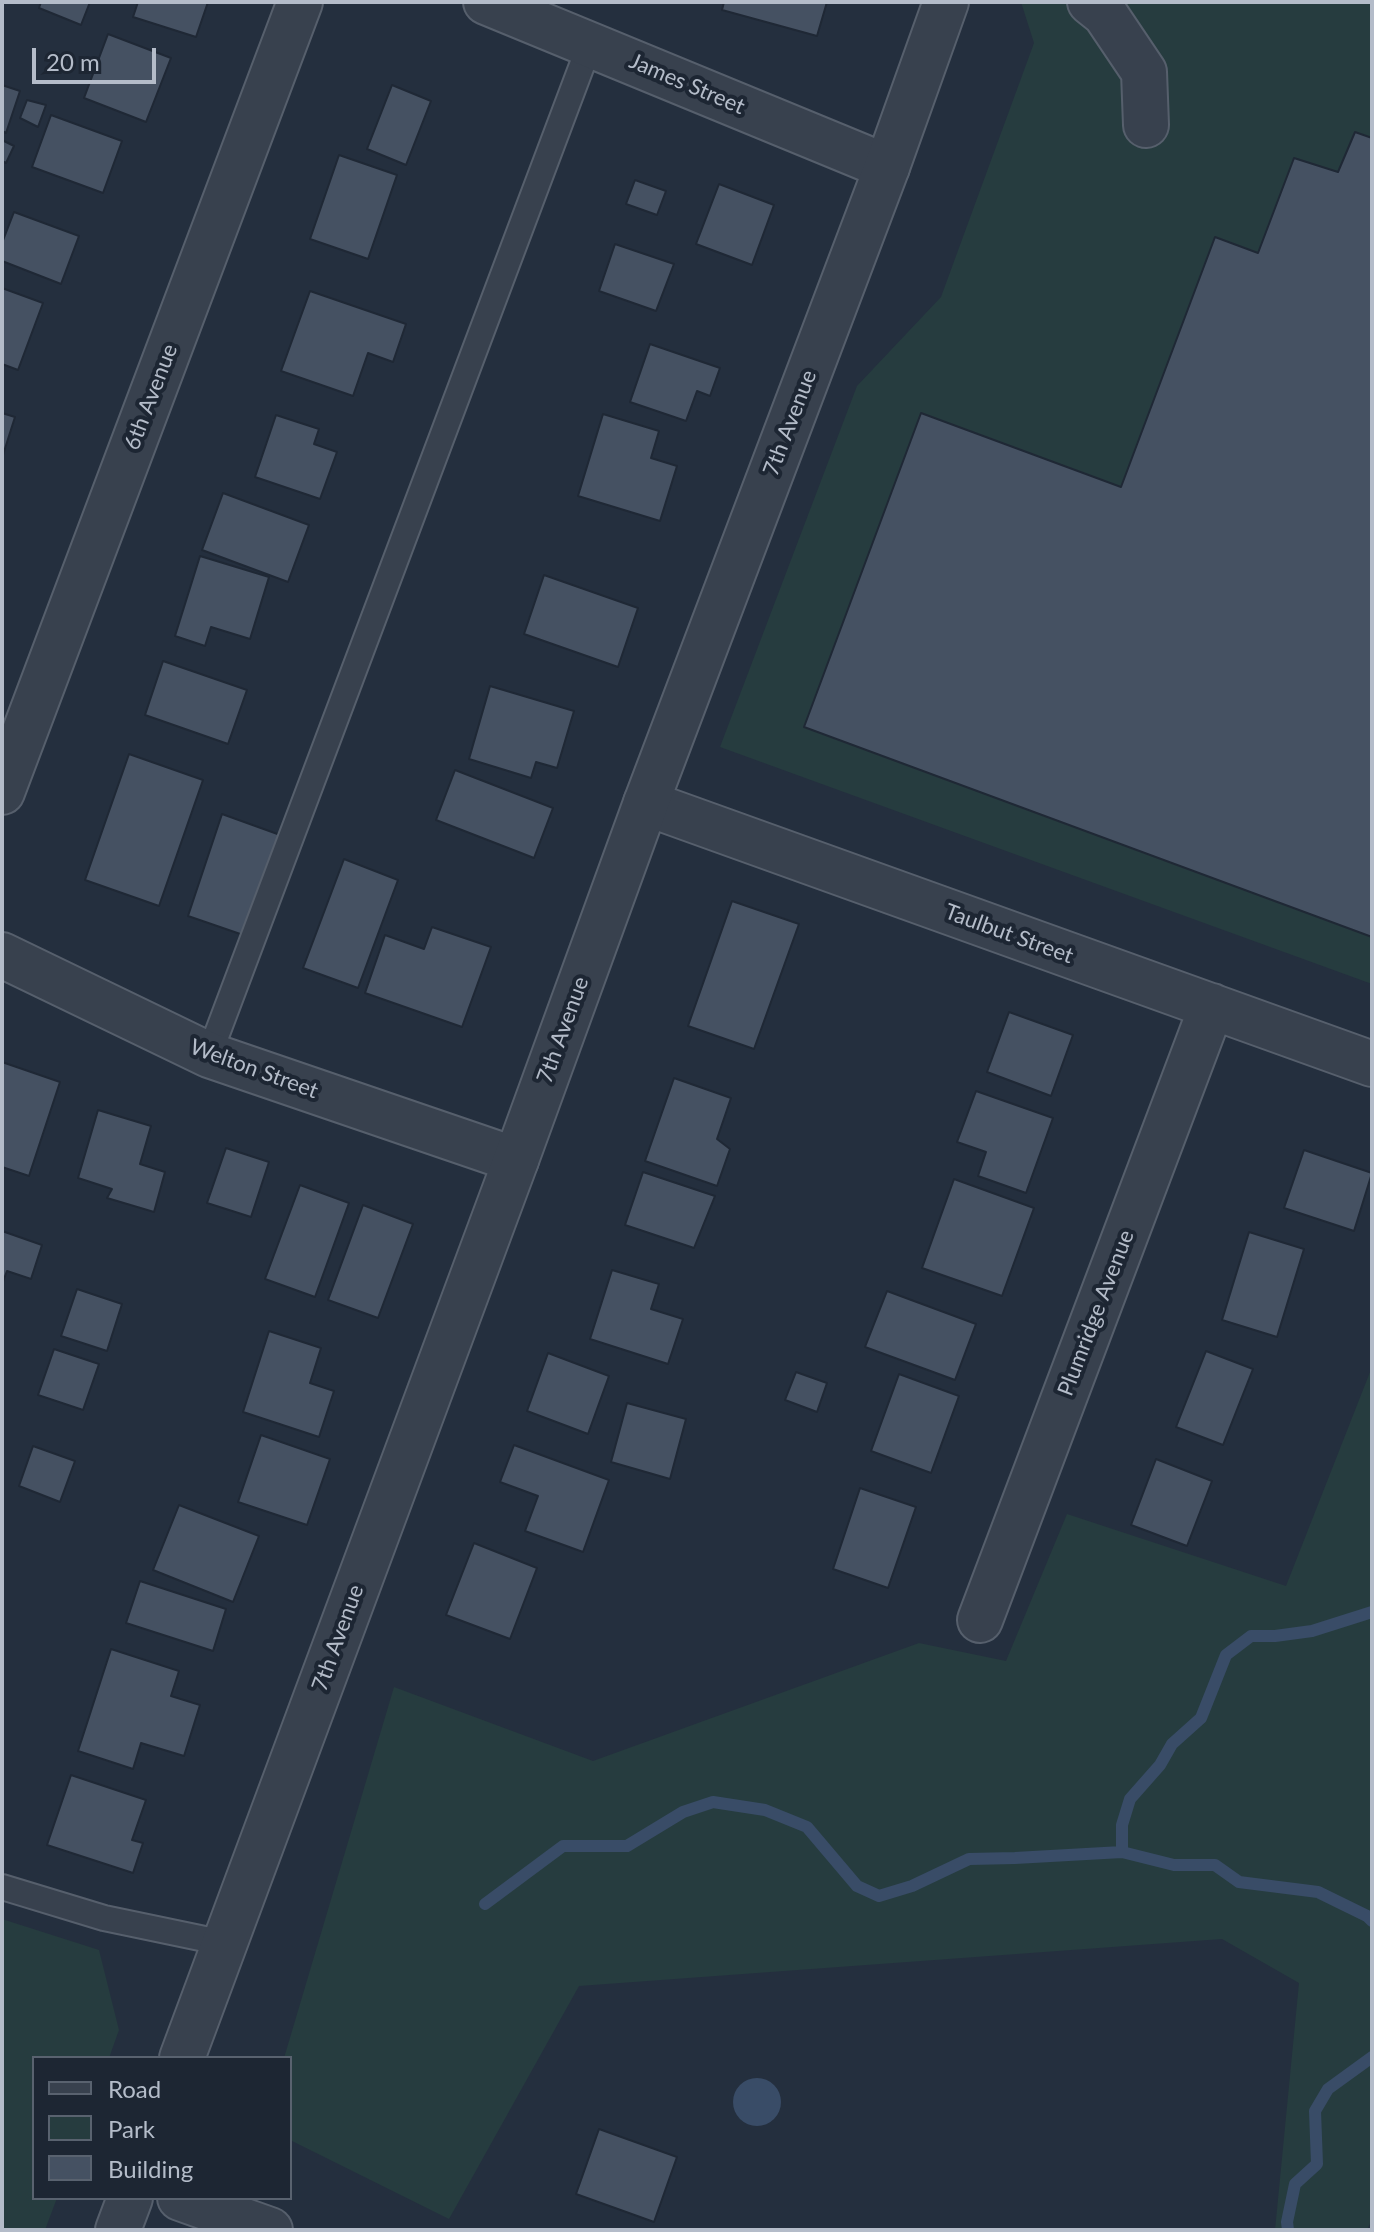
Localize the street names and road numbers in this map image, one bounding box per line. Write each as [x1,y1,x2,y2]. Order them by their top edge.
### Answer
street label: James Street [625,48,749,120]
street label: 6th Avenue [119,340,183,454]
street label: 7th Avenue [758,366,822,480]
street label: Taulbut Street [941,899,1077,969]
street label: 7th Avenue [532,973,594,1087]
street label: Welton Street [186,1034,322,1104]
street label: Plumridge Avenue [1052,1226,1140,1400]
street label: 7th Avenue [307,1581,369,1695]

